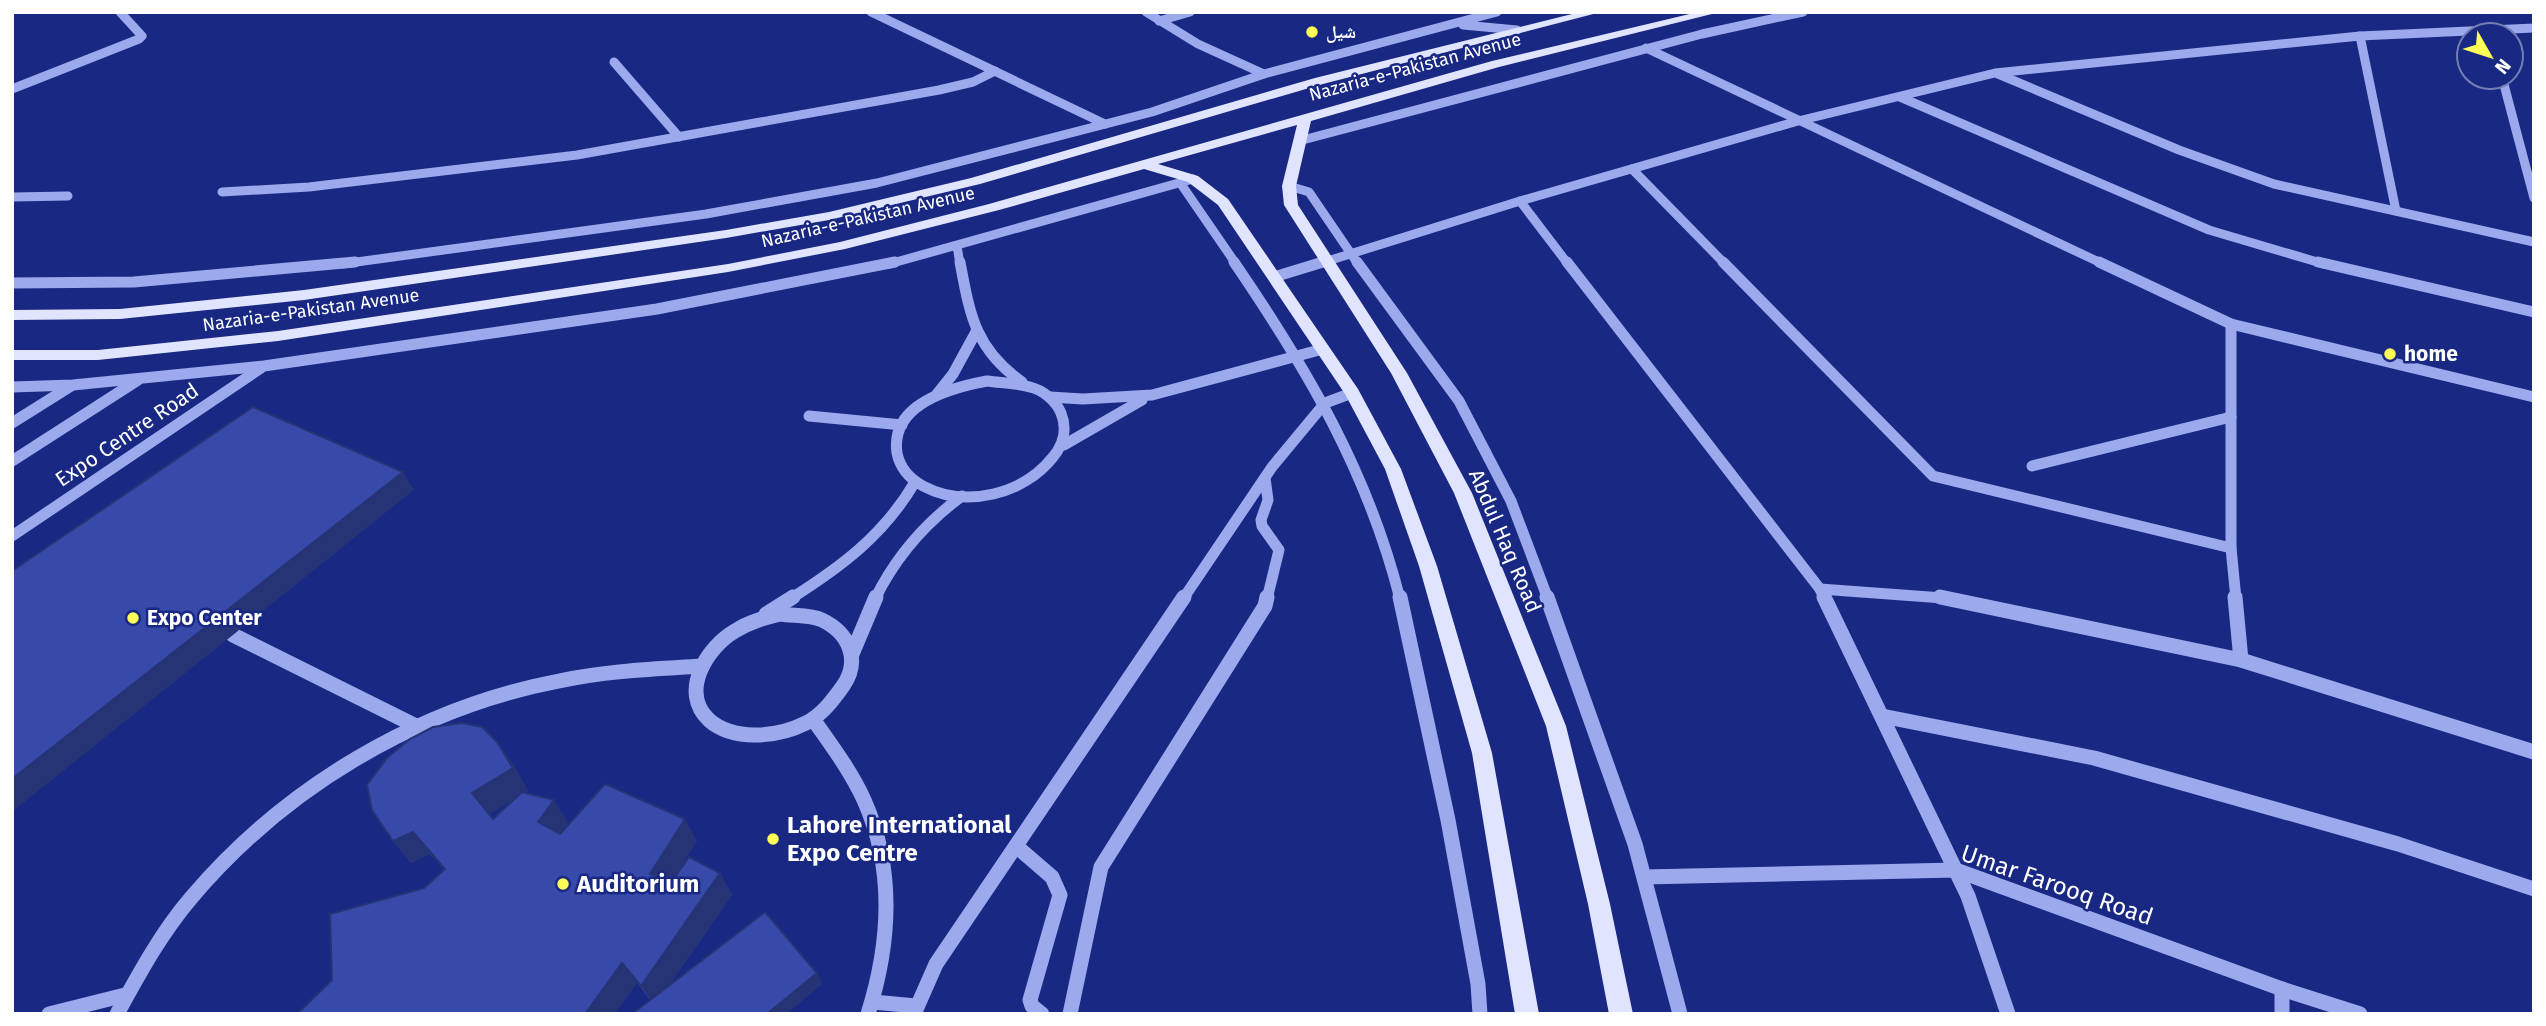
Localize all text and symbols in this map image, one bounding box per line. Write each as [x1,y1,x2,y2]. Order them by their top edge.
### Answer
place label: شیل [1326,21,1356,43]
north arrow [2455,21,2525,91]
marker: شیل [1304,24,1320,40]
street label: Nazaria-e-Pakistan Avenue [1307,28,1523,106]
text: N [2490,54,2516,79]
street label: Nazaria-e-Pakistan Avenue [759,182,977,252]
street label: Nazaria-e-Pakistan Avenue [201,284,421,336]
place label: home [2404,341,2458,367]
marker: home [2382,346,2398,362]
street label: Expo Centre Road [50,377,204,493]
street label: Abdul Haq Road [1463,465,1547,617]
place label: Expo Center [147,605,262,631]
marker: Expo Center [125,610,141,626]
place label: Lahore International Expo Centre [787,811,1012,867]
marker: Lahore International Expo Centre [765,831,781,847]
street label: Umar Farooq Road [1957,839,2157,931]
place label: Auditorium [576,870,699,898]
marker: Auditorium [555,876,571,892]

